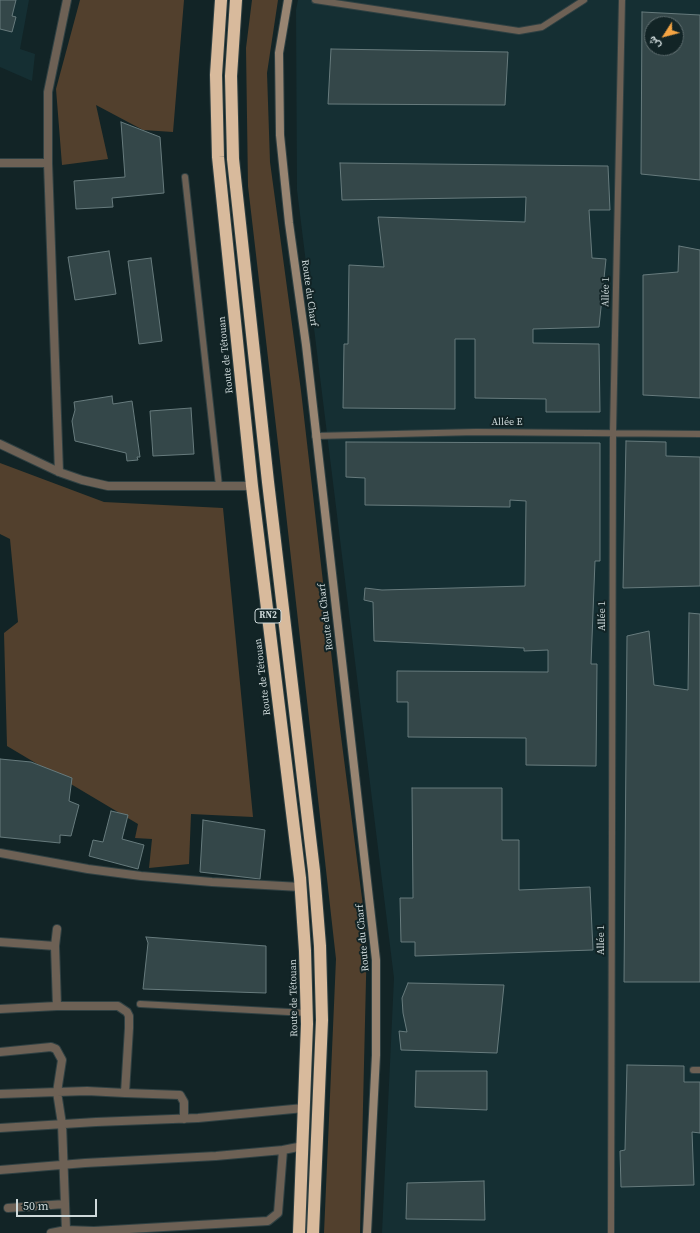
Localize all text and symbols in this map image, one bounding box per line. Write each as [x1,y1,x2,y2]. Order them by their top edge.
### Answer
north arrow [644,16,684,56]
text: ش [645,33,665,53]
street label: Route du Charf [298,259,320,327]
street label: Allée 1 [600,277,612,307]
street label: Route de Tétouan [216,316,236,394]
street label: Allée E [491,416,523,428]
street label: Route du Charf [316,583,336,651]
street label: Allée 1 [596,601,608,631]
road number: RN2 [255,609,281,623]
street label: Route de Tétouan [252,638,274,716]
street label: Route du Charf [354,904,372,972]
street label: Allée 1 [595,925,607,955]
street label: Route de Tétouan [287,959,301,1037]
scale bar [18,1191,99,1217]
text: 50 m [23,1198,49,1214]

